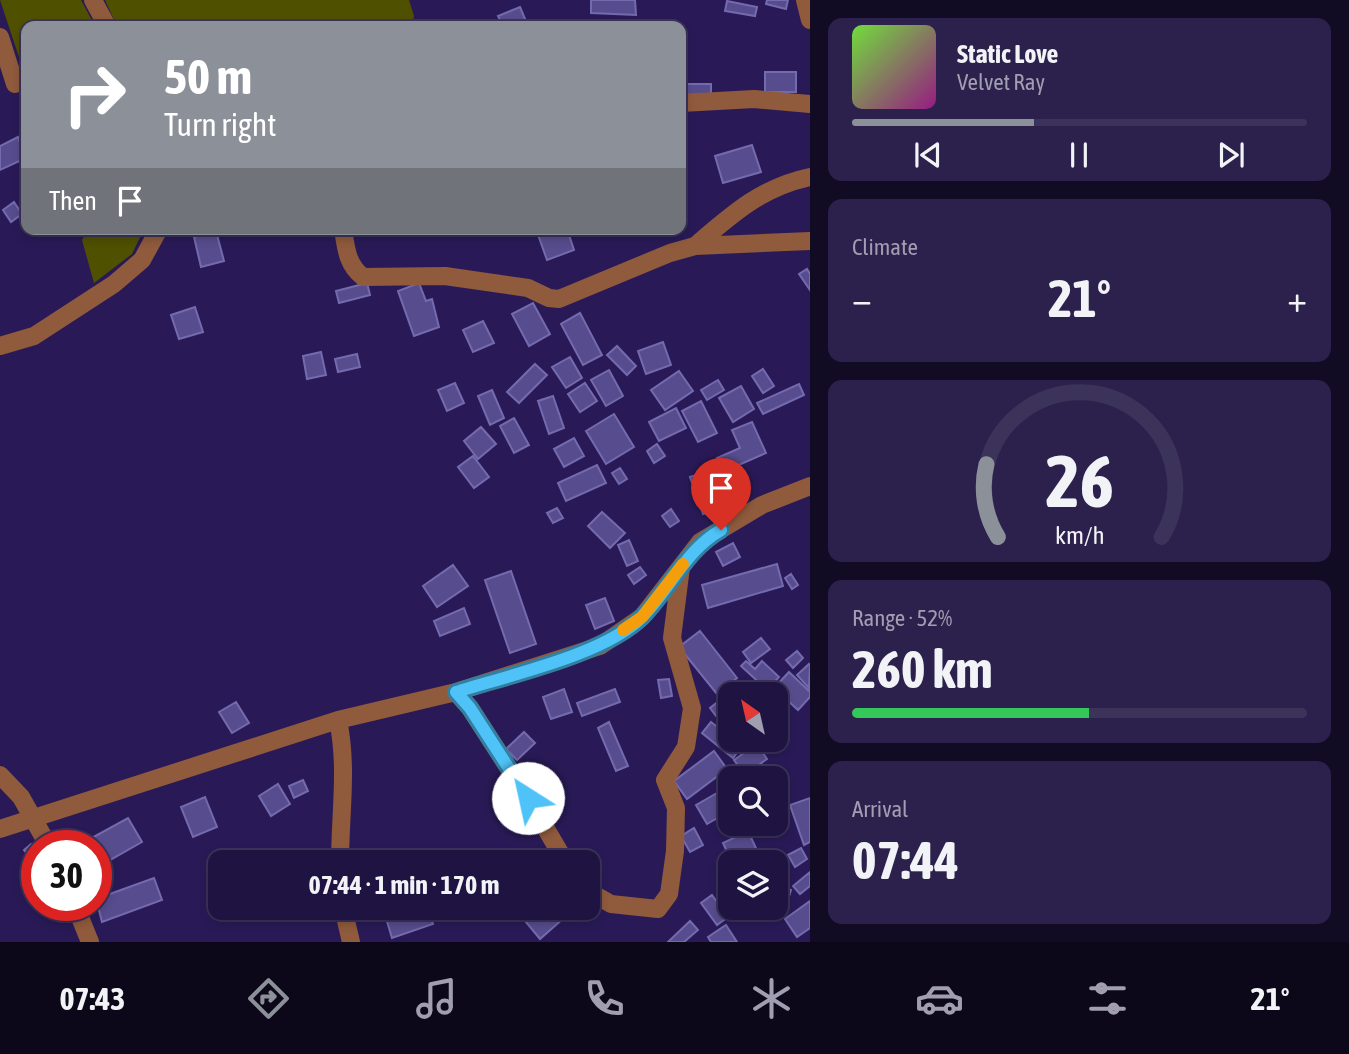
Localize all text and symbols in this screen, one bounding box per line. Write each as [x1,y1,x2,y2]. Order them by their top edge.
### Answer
text: Static Love [957,39,1058,69]
text: 50 m [164,48,252,104]
icon: right [49,49,140,140]
text: Velvet Ray [957,69,1045,95]
text: Turn right [164,106,277,143]
icon: previous [909,136,947,174]
icon: pause [1060,136,1098,174]
icon: next [1212,136,1250,174]
icon: arrive [111,182,149,220]
text: Then [49,186,97,216]
text: Climate [852,234,918,260]
text: 21° [1048,268,1111,328]
text: − [852,277,872,320]
text: + [1287,277,1307,320]
text: 26 [1045,439,1114,522]
pin [691,458,751,530]
icon: arrive [702,469,740,507]
text: km/h [1055,521,1104,549]
text: Range · 52% [852,605,952,631]
text: 260 km [852,639,993,699]
north arrow [718,682,788,752]
map controls [718,682,788,920]
position arrow [491,761,565,835]
button: search [718,766,788,836]
text: Arrival [852,796,908,822]
speed limit sign: 30 [21,830,112,921]
text: 07:44 [852,830,959,890]
button: layers [718,850,788,920]
text: 07:44 · 1 min · 170 m [309,870,499,900]
icon: directions [244,974,293,1023]
icon: music [412,974,461,1023]
icon: phone [580,974,629,1023]
icon: climate [747,974,796,1023]
icon: car [915,974,964,1023]
icon: filters [1083,974,1132,1023]
text: 07:43 [59,980,125,1017]
text: 21° [1251,980,1290,1017]

